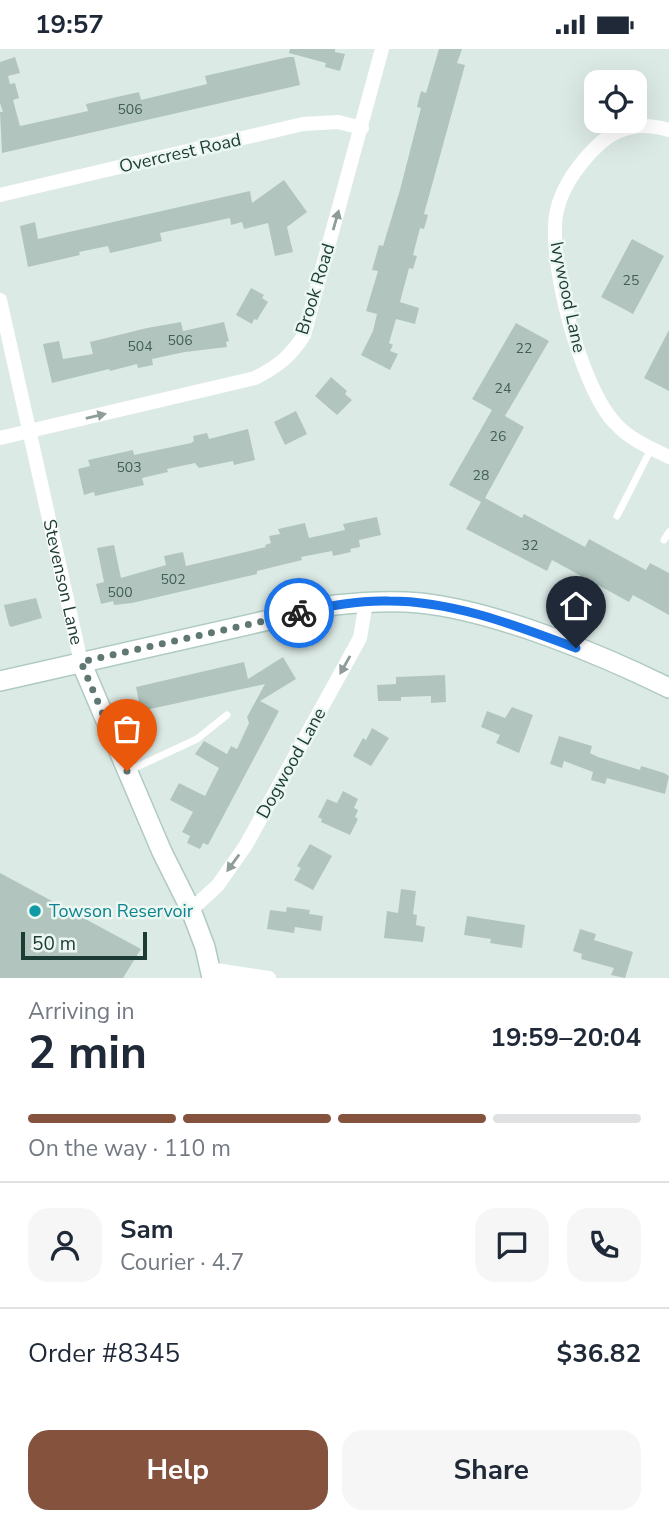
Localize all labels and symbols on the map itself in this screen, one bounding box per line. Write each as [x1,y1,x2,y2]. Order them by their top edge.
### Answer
house number: 506 [117,100,143,119]
street label: Overcrest Road [117,127,243,179]
one-way arrow [331,209,342,231]
street label: Ivywood Lane [545,239,591,355]
street label: Brook Road [290,241,340,337]
house number: 25 [623,271,639,290]
house number: 506 [167,331,193,350]
house number: 504 [127,337,153,356]
house number: 22 [516,339,532,358]
house number: 24 [495,379,511,398]
one-way arrow [85,410,107,421]
house number: 26 [490,427,506,446]
house number: 503 [116,458,142,477]
house number: 28 [473,466,489,485]
street label: Stevenson Lane [37,517,89,647]
house number: 32 [522,536,538,555]
house number: 502 [160,570,186,589]
pin [546,576,606,648]
courier [264,578,334,648]
house number: 500 [107,583,133,602]
one-way arrow [339,656,351,675]
pin [97,699,157,771]
street label: Dogwood Lane [251,703,331,823]
one-way arrow [226,854,240,872]
place label: Towson Reservoir [49,899,194,923]
marker: Towson Reservoir [27,903,43,919]
scale bar [21,929,147,961]

